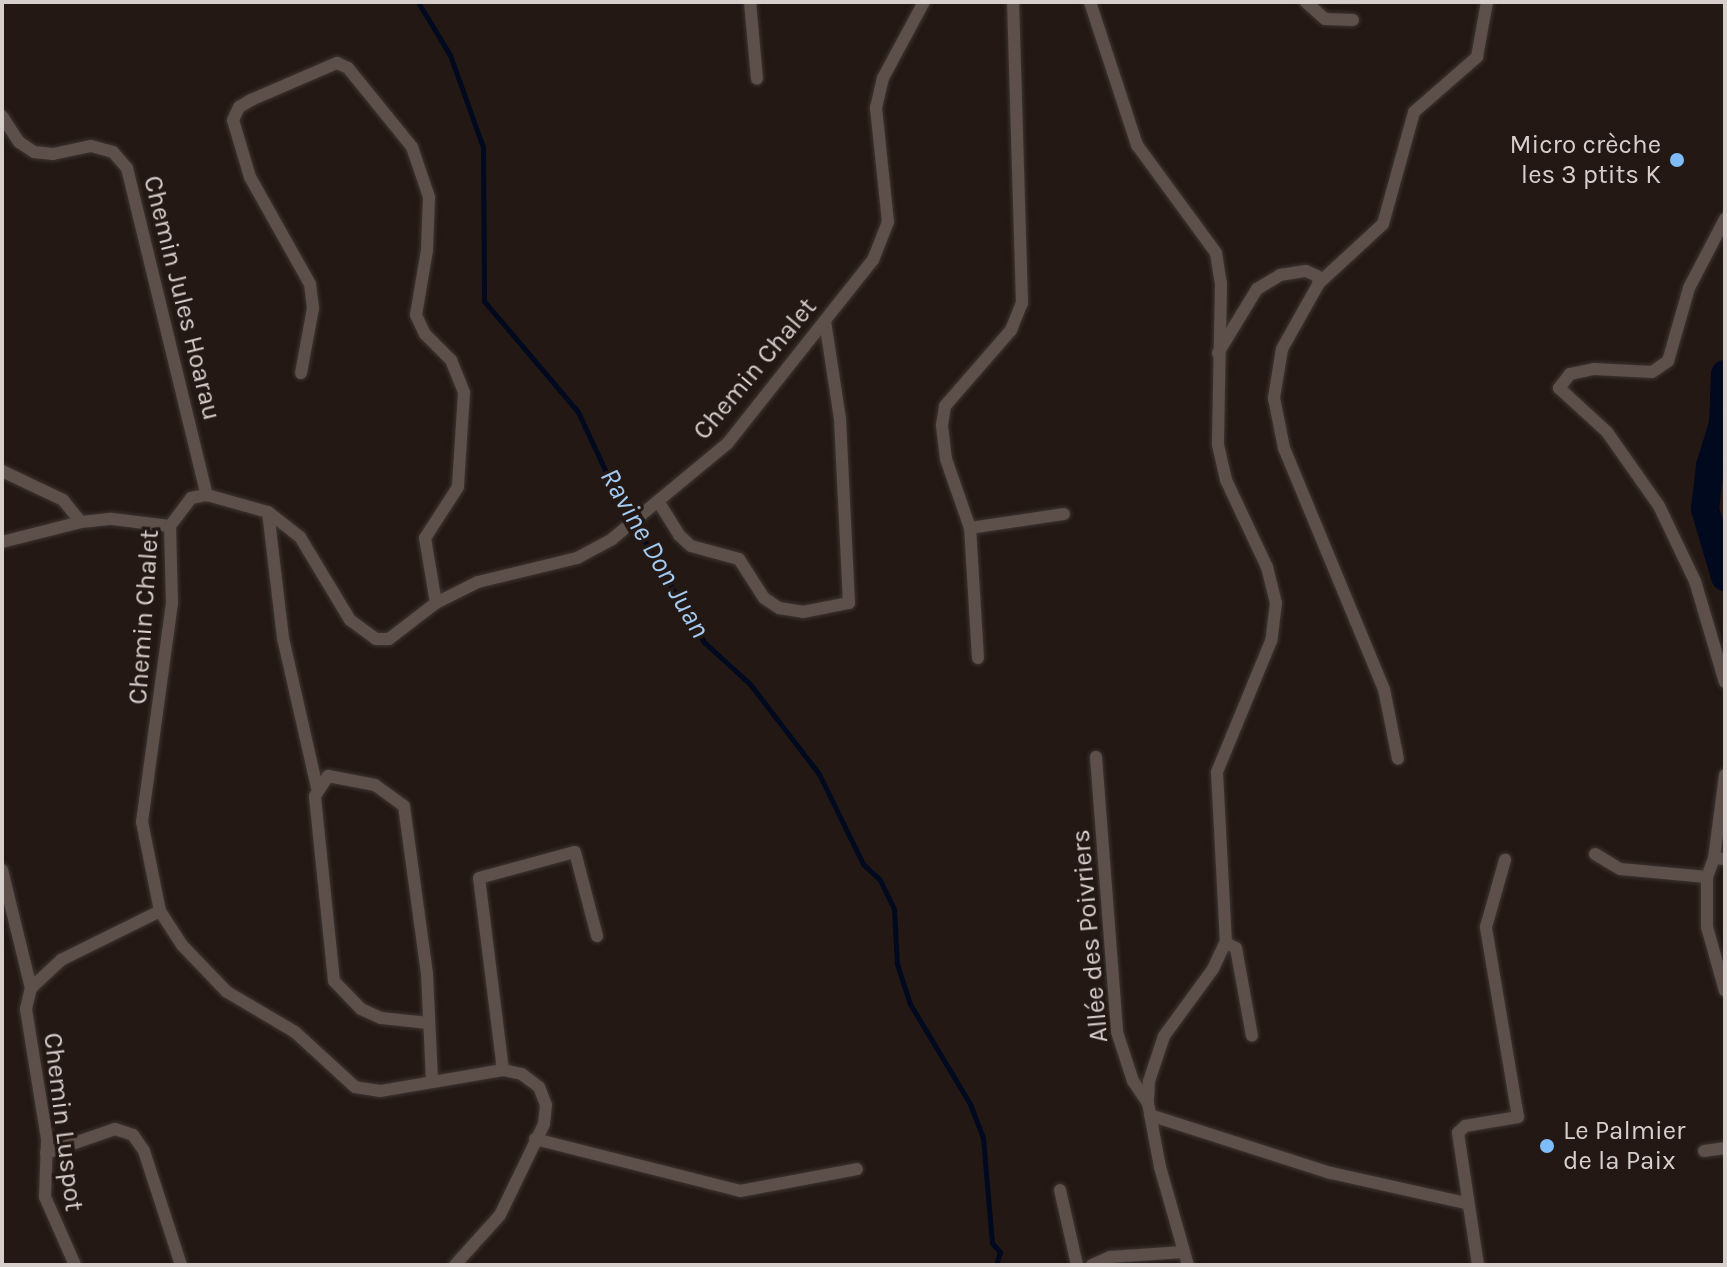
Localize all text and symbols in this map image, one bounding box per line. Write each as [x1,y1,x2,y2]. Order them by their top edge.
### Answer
place label: Micro crèche les 3 ptits K [1509,129,1661,190]
marker: Micro crèche les 3 ptits K [1668,151,1686,169]
street label: Chemin Jules Hoarau [137,172,227,424]
street label: Chemin Chalet [687,292,823,446]
water label: Ravine Don Juan [593,462,717,644]
street label: Chemin Chalet [122,528,166,706]
street label: Allée des Poivriers [1065,828,1115,1044]
street label: Chemin Luspot [37,1031,89,1213]
place label: Le Palmier de la Paix [1563,1115,1685,1176]
marker: Le Palmier de la Paix [1538,1137,1556,1155]

